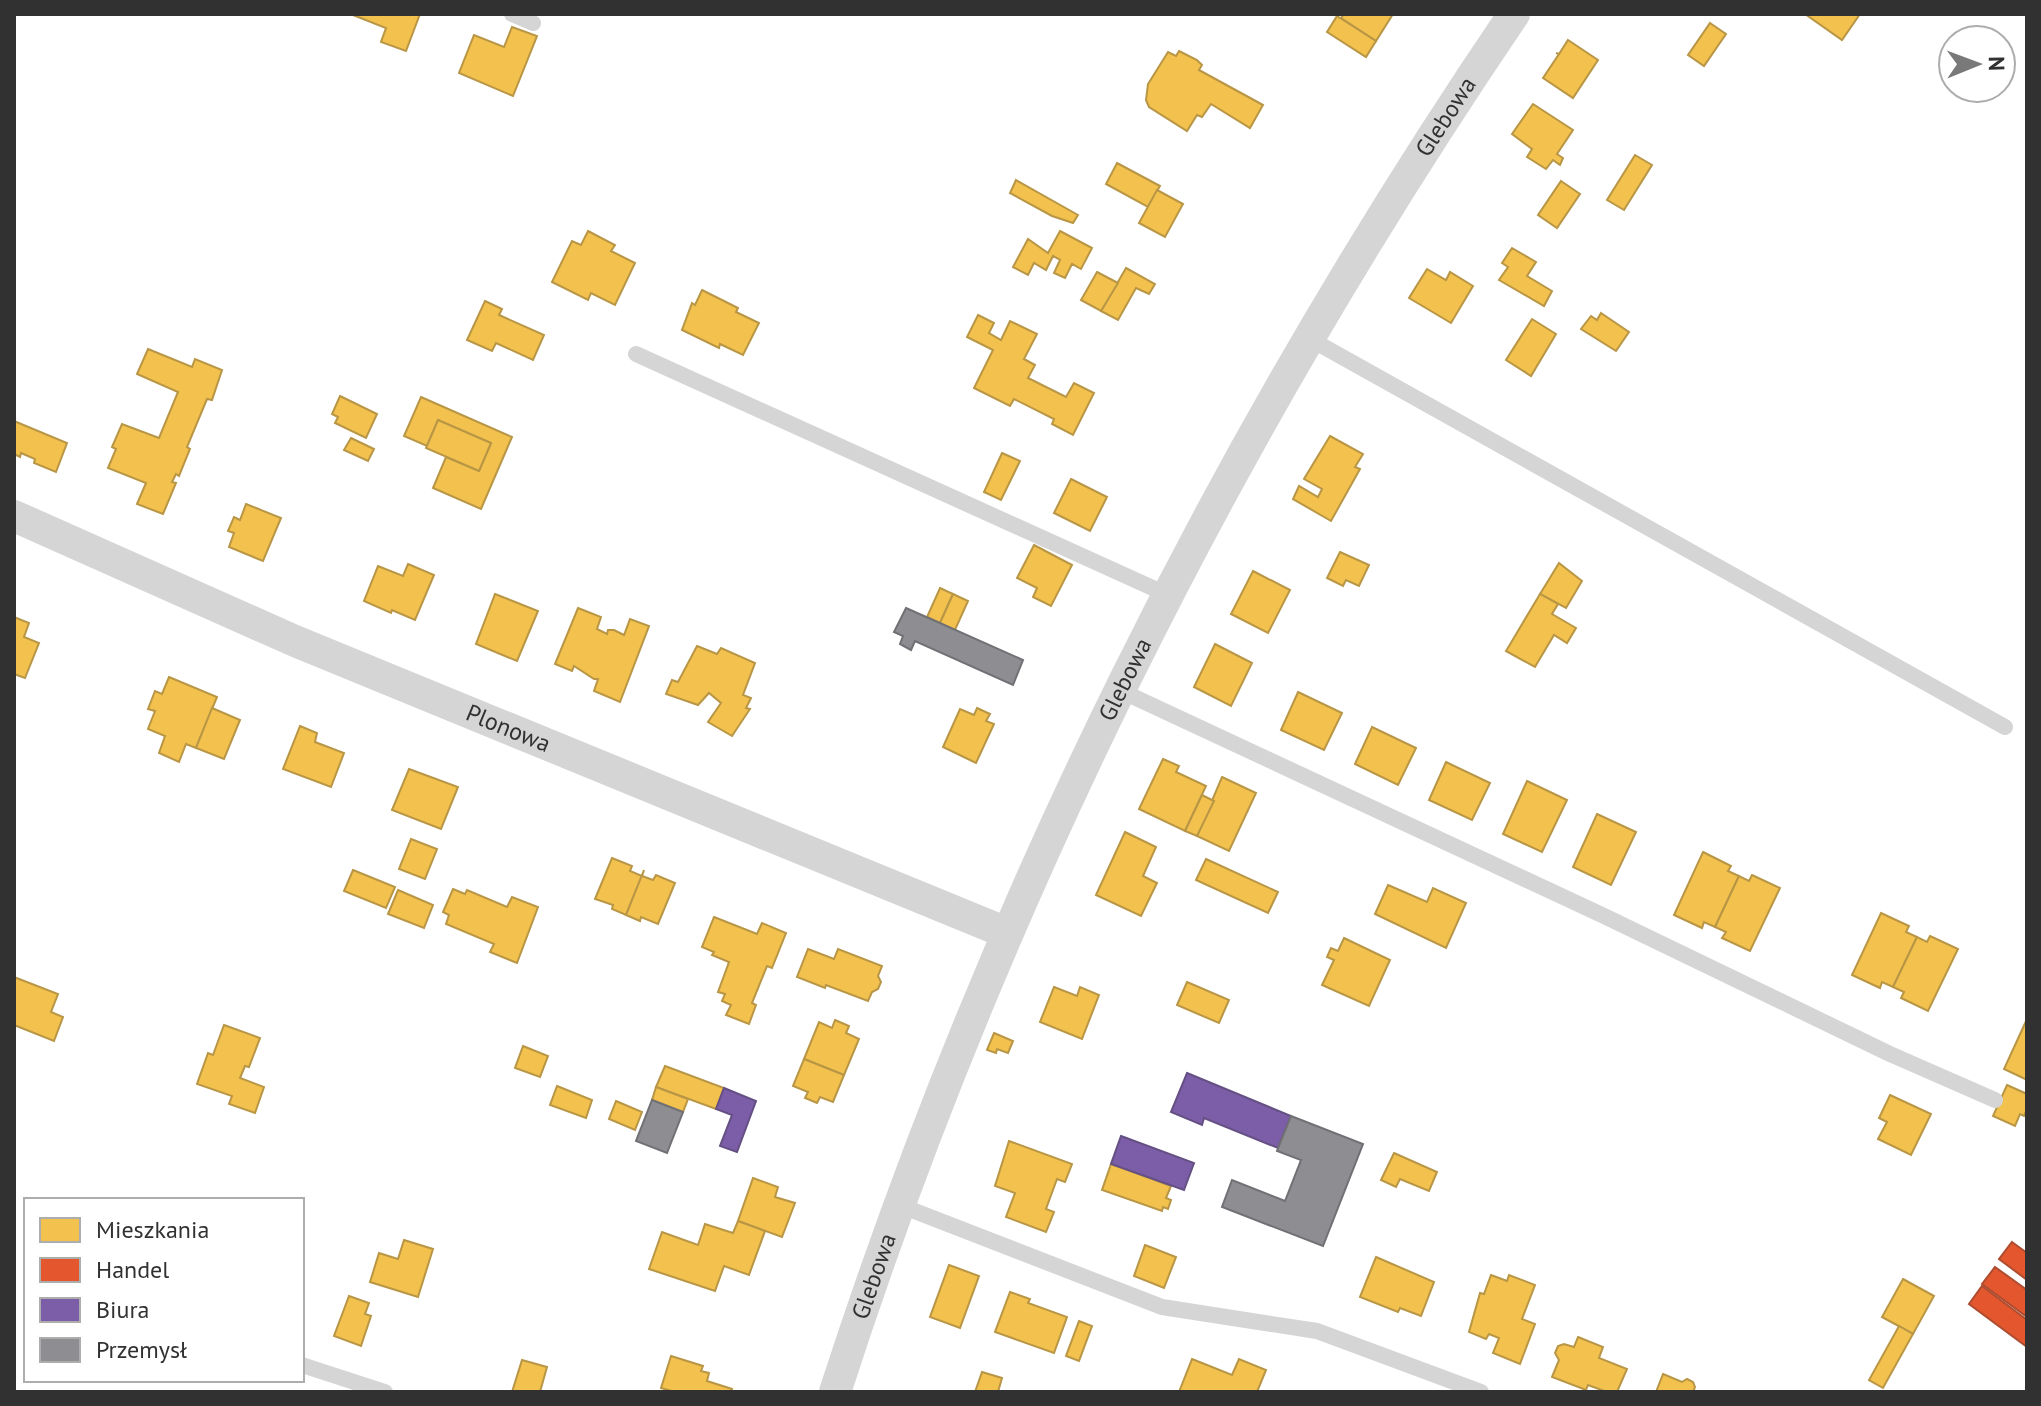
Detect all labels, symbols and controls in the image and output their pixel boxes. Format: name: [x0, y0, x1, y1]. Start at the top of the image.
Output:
north arrow: [1937, 24, 2017, 104]
text: N: [1983, 56, 2011, 71]
street label: Glebowa: [1408, 71, 1483, 162]
street label: Glebowa: [1091, 632, 1158, 726]
street label: Plonowa: [462, 697, 555, 759]
legend: [24, 1198, 304, 1382]
text: Mieszkania: [96, 1214, 209, 1245]
street label: Glebowa: [844, 1229, 903, 1323]
text: Handel: [96, 1254, 169, 1285]
text: Biura: [96, 1294, 149, 1325]
text: Przemysł: [96, 1334, 187, 1365]

